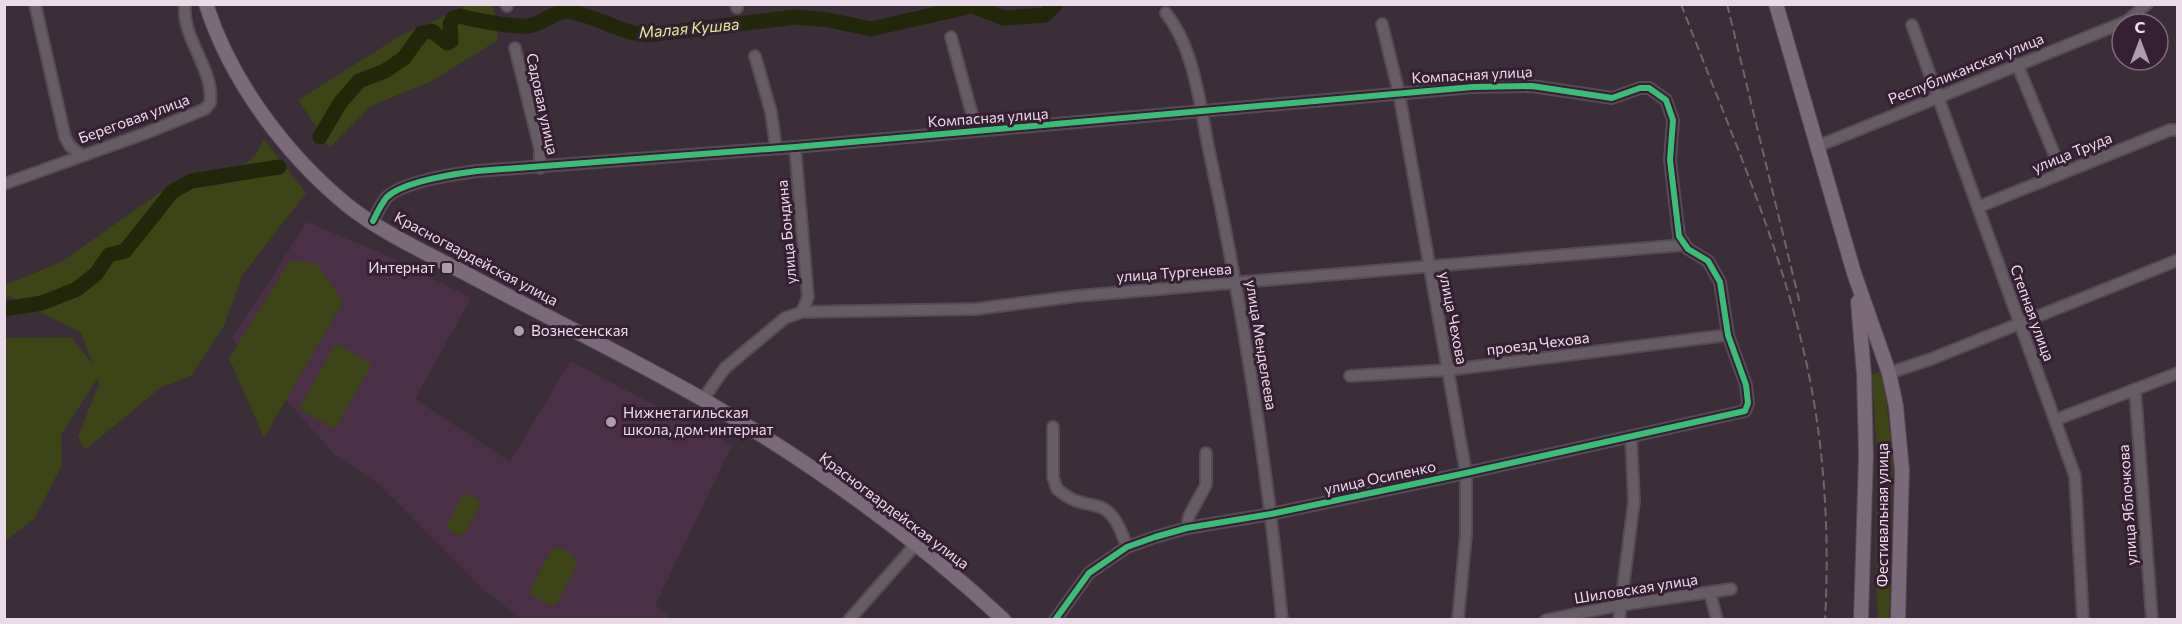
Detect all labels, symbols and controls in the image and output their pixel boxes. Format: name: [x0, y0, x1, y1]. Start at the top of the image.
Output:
north arrow: [2110, 12, 2170, 72]
water label: Малая Кушва: [638, 14, 740, 41]
text: С: [2135, 17, 2146, 36]
street label: Республиканская улица: [1885, 29, 2046, 108]
street label: Садовая улица: [523, 51, 563, 156]
street label: Компасная улица: [1411, 62, 1533, 86]
street label: Береговая улица: [76, 90, 192, 147]
street label: Компасная улица: [927, 104, 1049, 130]
street label: улица Труда: [2029, 128, 2114, 176]
street label: улица Бондина: [772, 179, 800, 285]
street label: Красногвардейская улица: [391, 207, 561, 309]
place label: Интернат: [368, 258, 435, 276]
street label: улица Тургенева: [1116, 259, 1232, 285]
marker: Интернат: [440, 261, 454, 275]
street label: Степная улица: [2007, 262, 2059, 363]
street label: улица Чехова: [1436, 270, 1472, 366]
street label: улица Менделеева: [1243, 278, 1281, 411]
place label: Вознесенская: [531, 321, 628, 339]
marker: Вознесенская: [512, 324, 526, 338]
street label: проезд Чехова: [1485, 328, 1590, 358]
place label: Нижнетагильская школа, дом-интернат: [623, 403, 774, 438]
marker: Нижнетагильская школа, дом-интернат: [604, 415, 618, 429]
street label: Фестивальная улица: [1873, 443, 1891, 587]
street label: улица Яблочкова: [2114, 444, 2140, 566]
street label: Красногвардейская улица: [816, 448, 973, 572]
street label: улица Осипенко: [1322, 456, 1437, 498]
street label: Шиловская улица: [1573, 569, 1699, 607]

